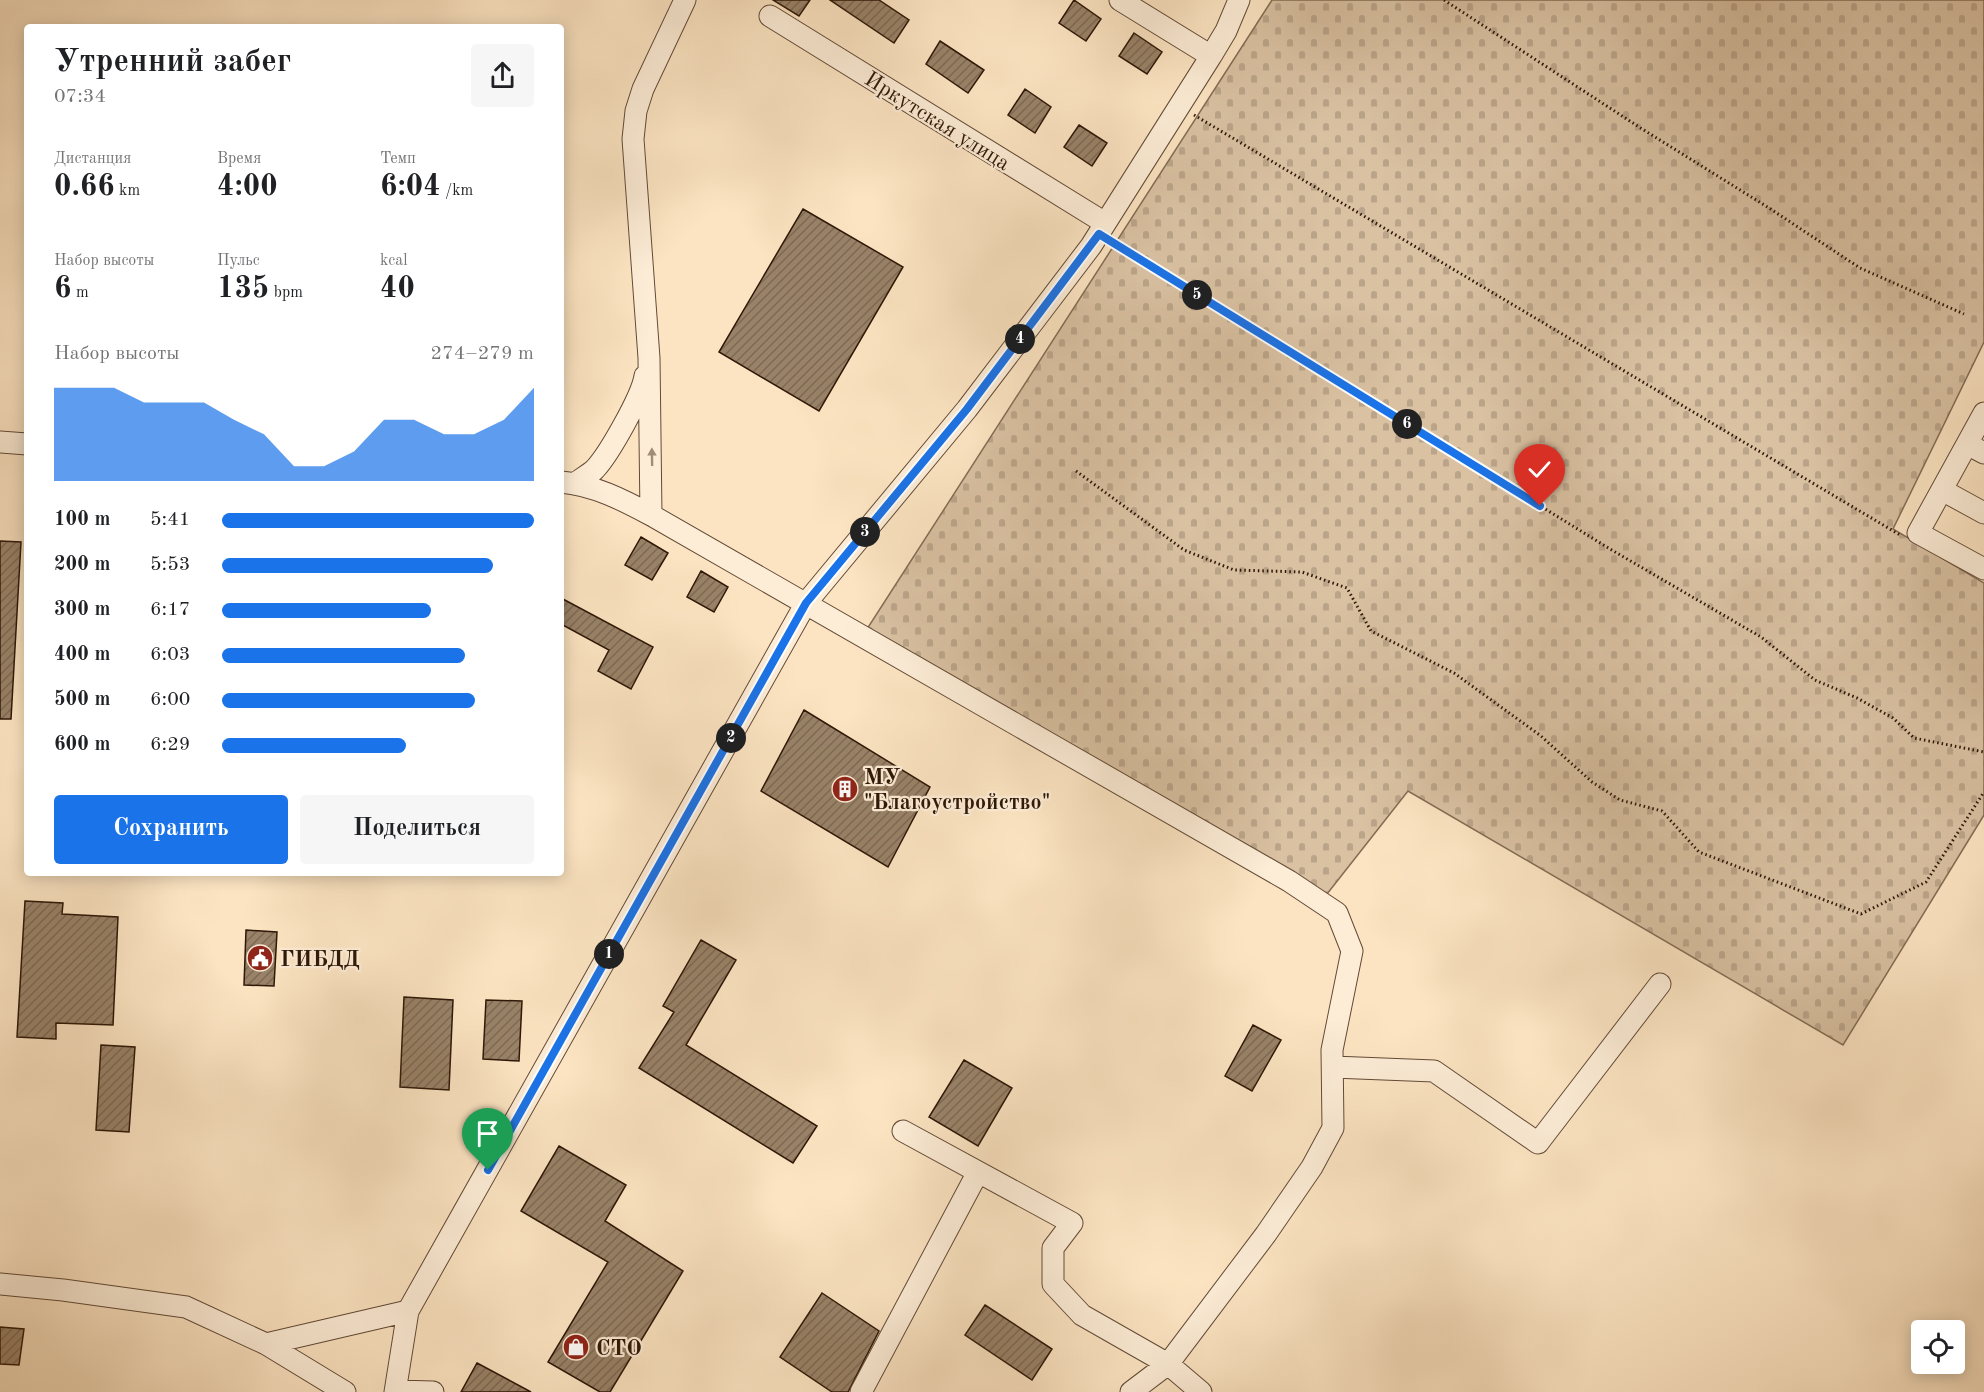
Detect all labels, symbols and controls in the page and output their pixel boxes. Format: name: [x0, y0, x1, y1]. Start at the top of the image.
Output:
button: share: [471, 44, 534, 107]
text: Утренний забег: [54, 46, 291, 79]
street label: Иркутская улица: [860, 68, 1014, 175]
text: 07:34: [54, 87, 106, 107]
text: Дистанция: [54, 151, 131, 167]
text: Время: [217, 151, 261, 167]
text: Темп: [380, 151, 416, 167]
text: 0.66: [54, 172, 115, 202]
text: 4:00: [217, 172, 278, 202]
text: 6:04: [380, 172, 441, 202]
text: km: [115, 183, 140, 199]
text: /km: [441, 183, 473, 199]
text: Набор высоты: [54, 253, 154, 269]
text: Пульс: [217, 253, 260, 269]
text: kcal: [380, 253, 408, 269]
text: 6: [54, 274, 71, 304]
text: 135: [217, 274, 269, 304]
text: 40: [380, 274, 415, 304]
pin: 5: [1182, 280, 1212, 310]
text: m: [71, 285, 89, 301]
text: bpm: [269, 285, 303, 301]
text: 5: [1192, 287, 1202, 303]
pin: 4: [1005, 324, 1035, 354]
text: 4: [1015, 331, 1025, 347]
text: Набор высоты: [54, 344, 180, 364]
text: 274–279 m: [431, 344, 534, 364]
pin: 6: [1392, 409, 1422, 439]
text: 6: [1402, 416, 1412, 432]
pin: [1514, 444, 1565, 506]
one-way arrow: [647, 447, 656, 466]
icon: check: [1523, 453, 1556, 486]
text: 100 m: [54, 510, 110, 530]
text: 5:41: [150, 510, 190, 530]
pin: 3: [850, 517, 880, 547]
text: 3: [860, 524, 870, 540]
text: 200 m: [54, 555, 110, 575]
text: 5:53: [150, 555, 190, 575]
text: 300 m: [54, 600, 110, 620]
text: 6:17: [150, 600, 190, 620]
text: 400 m: [54, 645, 110, 665]
text: 6:03: [150, 645, 190, 665]
text: 500 m: [54, 690, 110, 710]
text: 6:00: [150, 690, 190, 710]
pin: 2: [716, 723, 746, 753]
text: 2: [726, 730, 736, 746]
text: 600 m: [54, 735, 110, 755]
text: 6:29: [150, 735, 190, 755]
place label: МУ "Благоустройство": [864, 767, 1050, 814]
building icon: МУ "Благоустройство": [830, 774, 860, 804]
button: Сохранить: [54, 795, 288, 864]
button: Поделиться: [300, 795, 534, 864]
pin: 1: [594, 939, 624, 969]
public building icon: ГИБДД: [245, 943, 275, 973]
text: 1: [604, 946, 614, 962]
place label: ГИБДД: [280, 949, 360, 971]
pin: [462, 1108, 513, 1170]
icon: arrive: [471, 1117, 504, 1150]
map controls: [1911, 1320, 1965, 1374]
button: locate: [1911, 1320, 1965, 1374]
shop icon: СТО: [561, 1332, 591, 1362]
place label: СТО: [596, 1338, 642, 1360]

